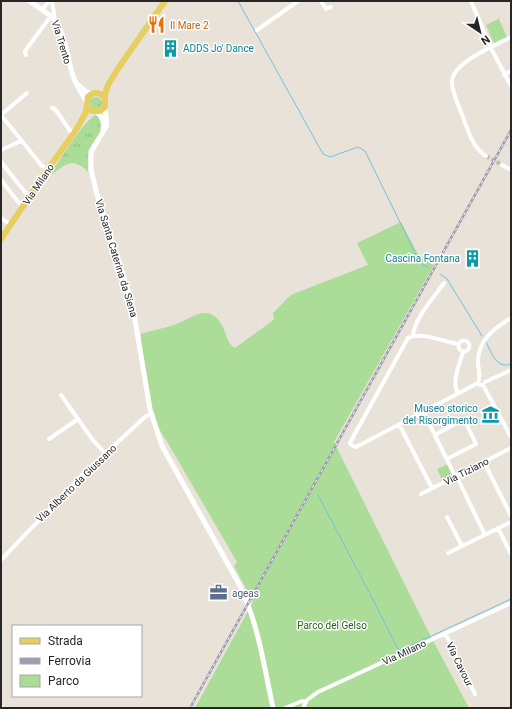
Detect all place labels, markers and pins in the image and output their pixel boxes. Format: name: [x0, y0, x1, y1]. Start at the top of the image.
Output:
restaurant icon: Il Mare 2: [147, 15, 167, 35]
place label: Il Mare 2: [170, 20, 209, 31]
building icon: ADDS Jo' Dance: [160, 38, 180, 58]
place label: ADDS Jo' Dance: [183, 43, 254, 54]
building icon: Cascina Fontana: [463, 248, 483, 268]
place label: Cascina Fontana: [385, 253, 460, 264]
place label: Museo storico del Risorgimento: [403, 403, 478, 426]
museum icon: Museo storico del Risorgimento: [481, 404, 501, 424]
office icon: ageas: [209, 583, 229, 603]
place label: ageas: [232, 588, 259, 599]

